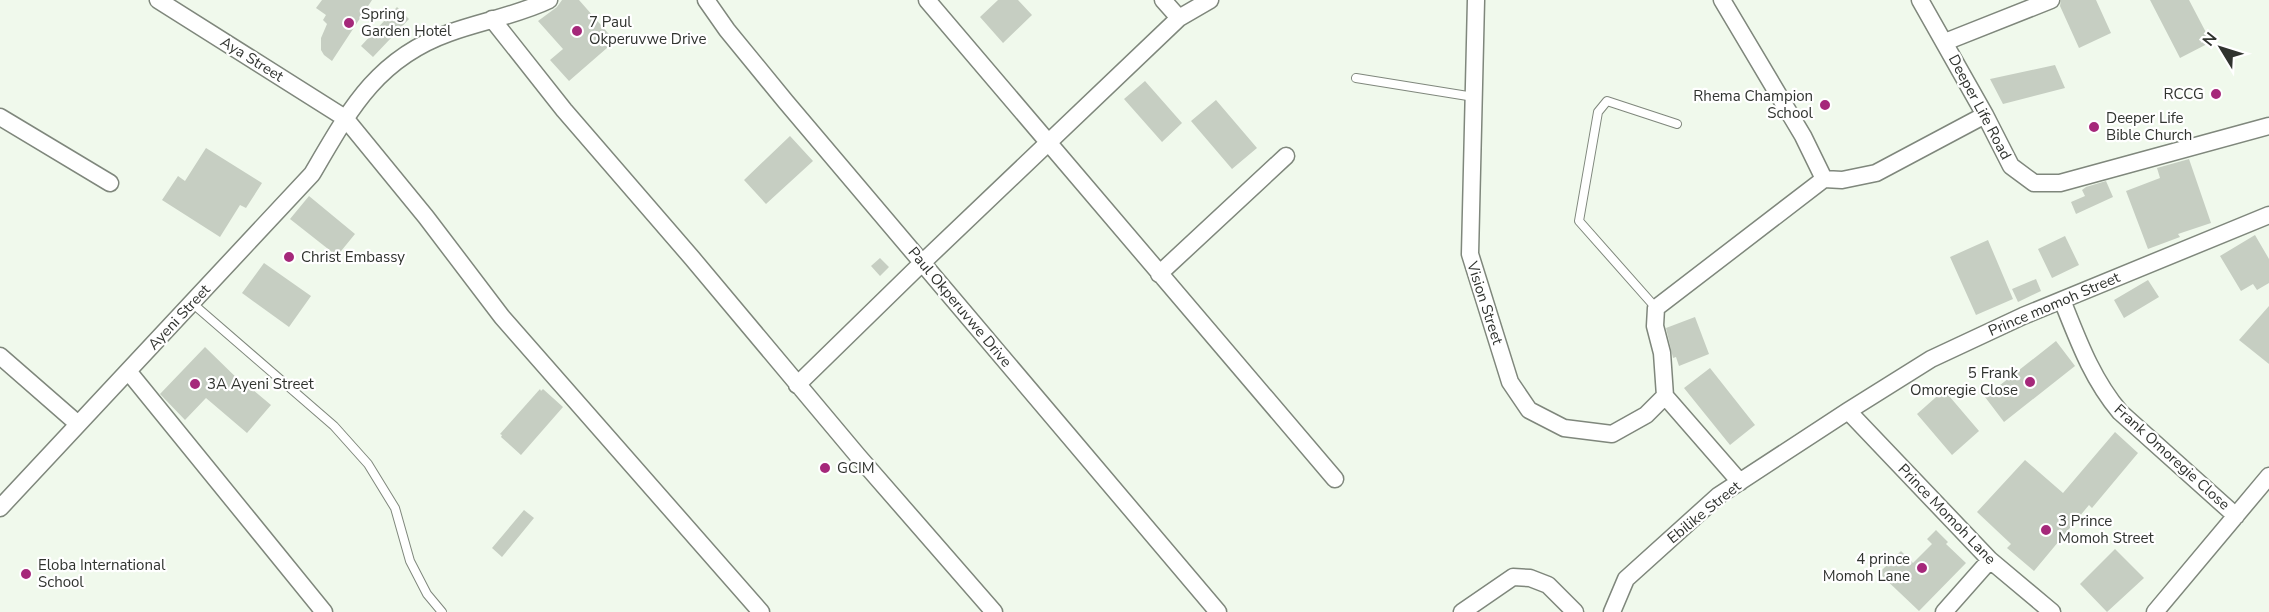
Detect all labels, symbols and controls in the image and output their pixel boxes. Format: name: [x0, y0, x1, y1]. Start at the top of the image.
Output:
place label: Spring Garden Hotel: [361, 4, 452, 41]
place label: 7 Paul Okperuvwe Drive: [589, 12, 706, 49]
marker: Spring Garden Hotel: [342, 16, 356, 30]
north arrow: [2191, 18, 2251, 78]
marker: 7 Paul Okperuvwe Drive: [570, 24, 584, 38]
text: N: [2198, 28, 2222, 51]
street label: Aya Street: [217, 32, 288, 87]
street label: Deeper Life Road: [1944, 51, 2016, 163]
place label: RCCG: [2164, 84, 2204, 104]
place label: Rhema Champion School: [1693, 86, 1814, 123]
marker: RCCG: [2209, 87, 2223, 101]
marker: Rhema Champion School: [1818, 98, 1832, 112]
place label: Deeper Life Bible Church: [2106, 108, 2192, 145]
marker: Deeper Life Bible Church: [2087, 120, 2101, 134]
street label: Paul Okperuvwe Drive: [904, 243, 1016, 371]
place label: Christ Embassy: [301, 247, 405, 267]
marker: Christ Embassy: [282, 250, 296, 264]
street label: Vision Street: [1462, 258, 1508, 348]
street label: Prince momoh Street: [1985, 267, 2123, 341]
street label: Ayeni Street: [143, 279, 215, 354]
place label: 5 Frank Omoregie Close: [1910, 363, 2018, 400]
place label: 3A Ayeni Street: [207, 374, 314, 394]
marker: 5 Frank Omoregie Close: [2023, 375, 2037, 389]
marker: 3A Ayeni Street: [188, 377, 202, 391]
street label: Frank Omoregie Close: [2110, 400, 2234, 514]
place label: GCIM: [837, 458, 875, 478]
street label: Prince Momoh Lane: [1894, 459, 2000, 569]
marker: GCIM: [818, 461, 832, 475]
street label: Ebilike Street: [1663, 476, 1745, 548]
place label: 3 Prince Momoh Street: [2058, 511, 2154, 548]
marker: 3 Prince Momoh Street: [2039, 523, 2053, 537]
place label: 4 prince Momoh Lane: [1823, 549, 1910, 586]
place label: Eloba International School: [38, 555, 166, 592]
marker: 4 prince Momoh Lane: [1915, 561, 1929, 575]
marker: Eloba International School: [19, 567, 33, 581]

